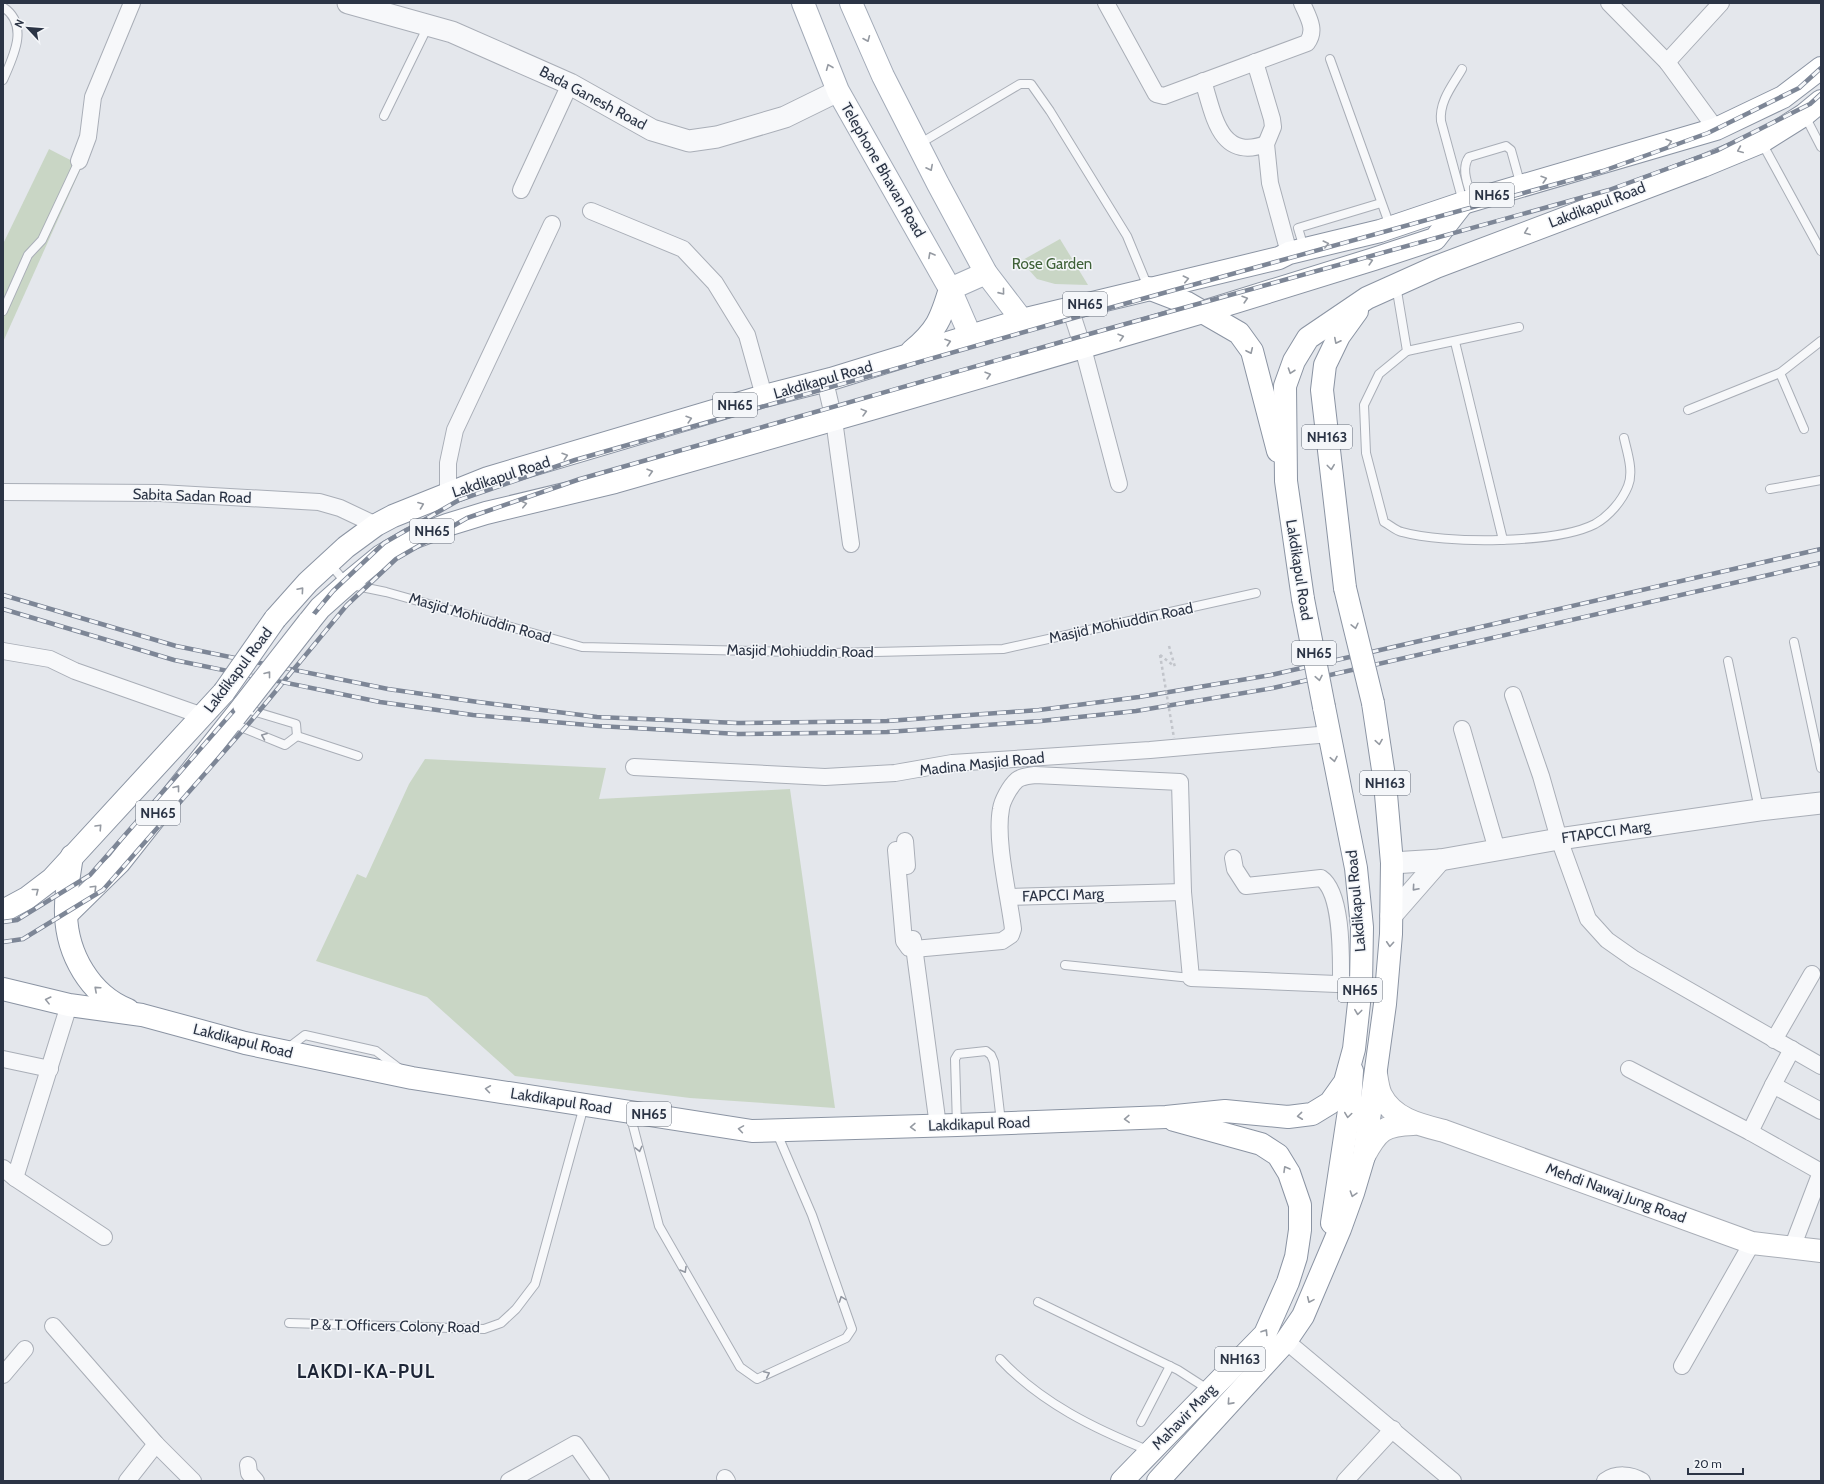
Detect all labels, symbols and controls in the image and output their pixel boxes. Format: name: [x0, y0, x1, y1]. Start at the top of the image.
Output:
north arrow: [8, 8, 48, 48]
text: N: [11, 17, 27, 30]
one-way arrow: [862, 34, 870, 42]
street label: Bada Ganesh Road: [536, 62, 650, 134]
one-way arrow: [825, 63, 833, 70]
street label: Telephone Bhavan Road: [837, 99, 929, 241]
one-way arrow: [1665, 138, 1672, 147]
one-way arrow: [1737, 146, 1744, 154]
one-way arrow: [925, 164, 932, 172]
one-way arrow: [1540, 175, 1547, 184]
street label: Lakdikapul Road: [1546, 178, 1648, 232]
road number: NH65: [1470, 183, 1514, 207]
one-way arrow: [1524, 227, 1531, 235]
one-way arrow: [1323, 241, 1329, 249]
one-way arrow: [928, 251, 935, 259]
park label: Rose Garden: [1012, 255, 1092, 273]
one-way arrow: [1366, 257, 1373, 266]
one-way arrow: [1183, 276, 1190, 284]
one-way arrow: [997, 288, 1004, 295]
road number: NH65: [1063, 292, 1107, 316]
one-way arrow: [1242, 295, 1249, 304]
one-way arrow: [1117, 333, 1124, 342]
one-way arrow: [1334, 337, 1342, 344]
one-way arrow: [944, 338, 951, 347]
one-way arrow: [1245, 347, 1253, 355]
street label: Lakdikapul Road: [771, 357, 875, 403]
one-way arrow: [1287, 367, 1295, 374]
one-way arrow: [985, 371, 992, 380]
road number: NH65: [713, 393, 757, 417]
one-way arrow: [860, 408, 867, 416]
one-way arrow: [686, 415, 693, 424]
road number: NH163: [1302, 425, 1352, 449]
one-way arrow: [561, 452, 568, 461]
street label: Lakdikapul Road: [450, 453, 552, 501]
one-way arrow: [1326, 464, 1335, 470]
one-way arrow: [646, 468, 653, 477]
street label: Sabita Sadan Road: [132, 485, 252, 507]
one-way arrow: [521, 500, 527, 508]
one-way arrow: [416, 502, 424, 510]
street label: Lakdikapul Road: [1282, 518, 1316, 622]
road number: NH65: [410, 519, 454, 543]
one-way arrow: [296, 587, 303, 595]
street label: Masjid Mohiuddin Road: [407, 589, 553, 647]
street label: Masjid Mohiuddin Road: [1047, 599, 1195, 647]
one-way arrow: [1350, 623, 1358, 629]
street label: Lakdikapul Road: [200, 624, 276, 716]
street label: Masjid Mohiuddin Road: [726, 641, 874, 661]
road number: NH65: [1292, 641, 1336, 665]
one-way arrow: [264, 671, 271, 678]
one-way arrow: [1314, 675, 1322, 681]
one-way arrow: [261, 733, 268, 741]
one-way arrow: [1374, 738, 1383, 745]
street label: Madina Masjid Road: [918, 748, 1046, 780]
one-way arrow: [1330, 756, 1338, 762]
road number: NH163: [1360, 771, 1410, 795]
one-way arrow: [172, 786, 179, 793]
road number: NH65: [136, 801, 180, 825]
street label: FTAPCCI Marg: [1560, 817, 1652, 847]
one-way arrow: [94, 824, 101, 832]
street label: Lakdikapul Road: [1343, 849, 1369, 953]
one-way arrow: [1413, 883, 1420, 890]
one-way arrow: [89, 885, 97, 893]
street label: FAPCCI Marg: [1022, 885, 1105, 905]
one-way arrow: [32, 889, 39, 896]
one-way arrow: [1385, 941, 1394, 947]
road number: NH65: [1338, 978, 1382, 1002]
one-way arrow: [94, 986, 102, 994]
one-way arrow: [45, 996, 52, 1005]
one-way arrow: [1354, 1009, 1363, 1015]
street label: Lakdikapul Road: [191, 1020, 295, 1062]
street label: Lakdikapul Road: [509, 1084, 613, 1118]
one-way arrow: [485, 1085, 491, 1094]
road number: NH65: [627, 1102, 671, 1126]
one-way arrow: [1297, 1111, 1303, 1120]
one-way arrow: [1344, 1112, 1353, 1118]
street label: Lakdikapul Road: [928, 1113, 1030, 1135]
one-way arrow: [1124, 1114, 1130, 1123]
one-way arrow: [910, 1122, 916, 1131]
one-way arrow: [738, 1125, 744, 1134]
one-way arrow: [634, 1145, 643, 1152]
street label: Mehdi Nawaj Jung Road: [1543, 1159, 1689, 1227]
one-way arrow: [1284, 1166, 1291, 1173]
one-way arrow: [1349, 1190, 1358, 1197]
one-way arrow: [679, 1266, 686, 1273]
one-way arrow: [838, 1296, 846, 1303]
one-way arrow: [1307, 1296, 1315, 1303]
street label: P & T Officers Colony Road: [310, 1316, 480, 1336]
one-way arrow: [1260, 1329, 1267, 1336]
road number: NH163: [1215, 1347, 1265, 1371]
district label: LAKDI-KA-PUL: [297, 1360, 435, 1383]
one-way arrow: [763, 1371, 770, 1379]
street label: Mahavir Marg: [1148, 1380, 1220, 1454]
one-way arrow: [1228, 1397, 1235, 1405]
scale bar: [1688, 1450, 1743, 1476]
text: 20 m: [1694, 1456, 1722, 1471]

